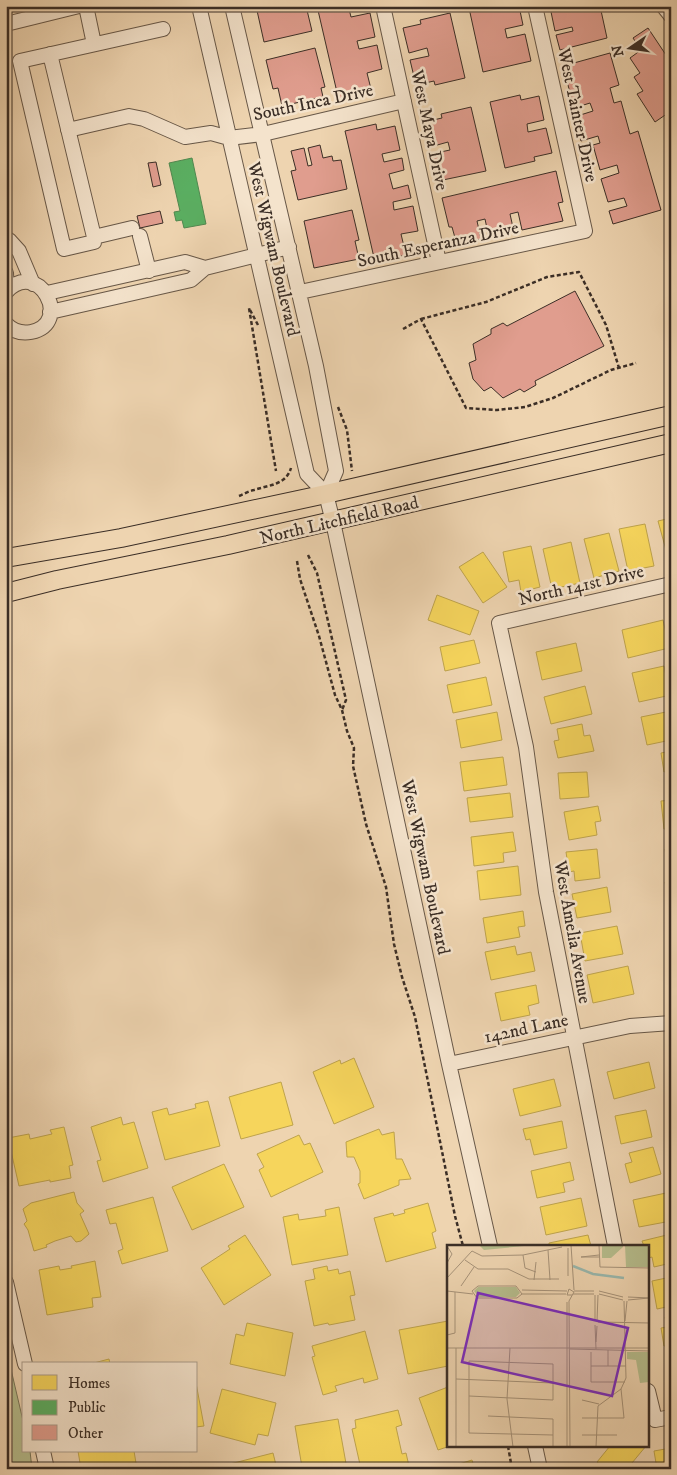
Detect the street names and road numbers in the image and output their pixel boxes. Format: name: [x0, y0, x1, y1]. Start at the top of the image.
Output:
street label: West Tainter Drive: [552, 45, 602, 184]
street label: West Maya Drive: [405, 67, 453, 193]
street label: South Inca Drive: [251, 80, 375, 126]
street label: West Wigwam Boulevard: [242, 159, 304, 339]
street label: South Esperanza Drive: [356, 217, 521, 273]
street label: North Litchfield Road: [258, 492, 421, 550]
street label: North 141st Drive: [516, 561, 646, 611]
street label: West Wigwam Boulevard: [396, 777, 454, 957]
street label: West Amelia Avenue: [548, 858, 595, 1005]
street label: 142nd Lane: [482, 1009, 570, 1049]

